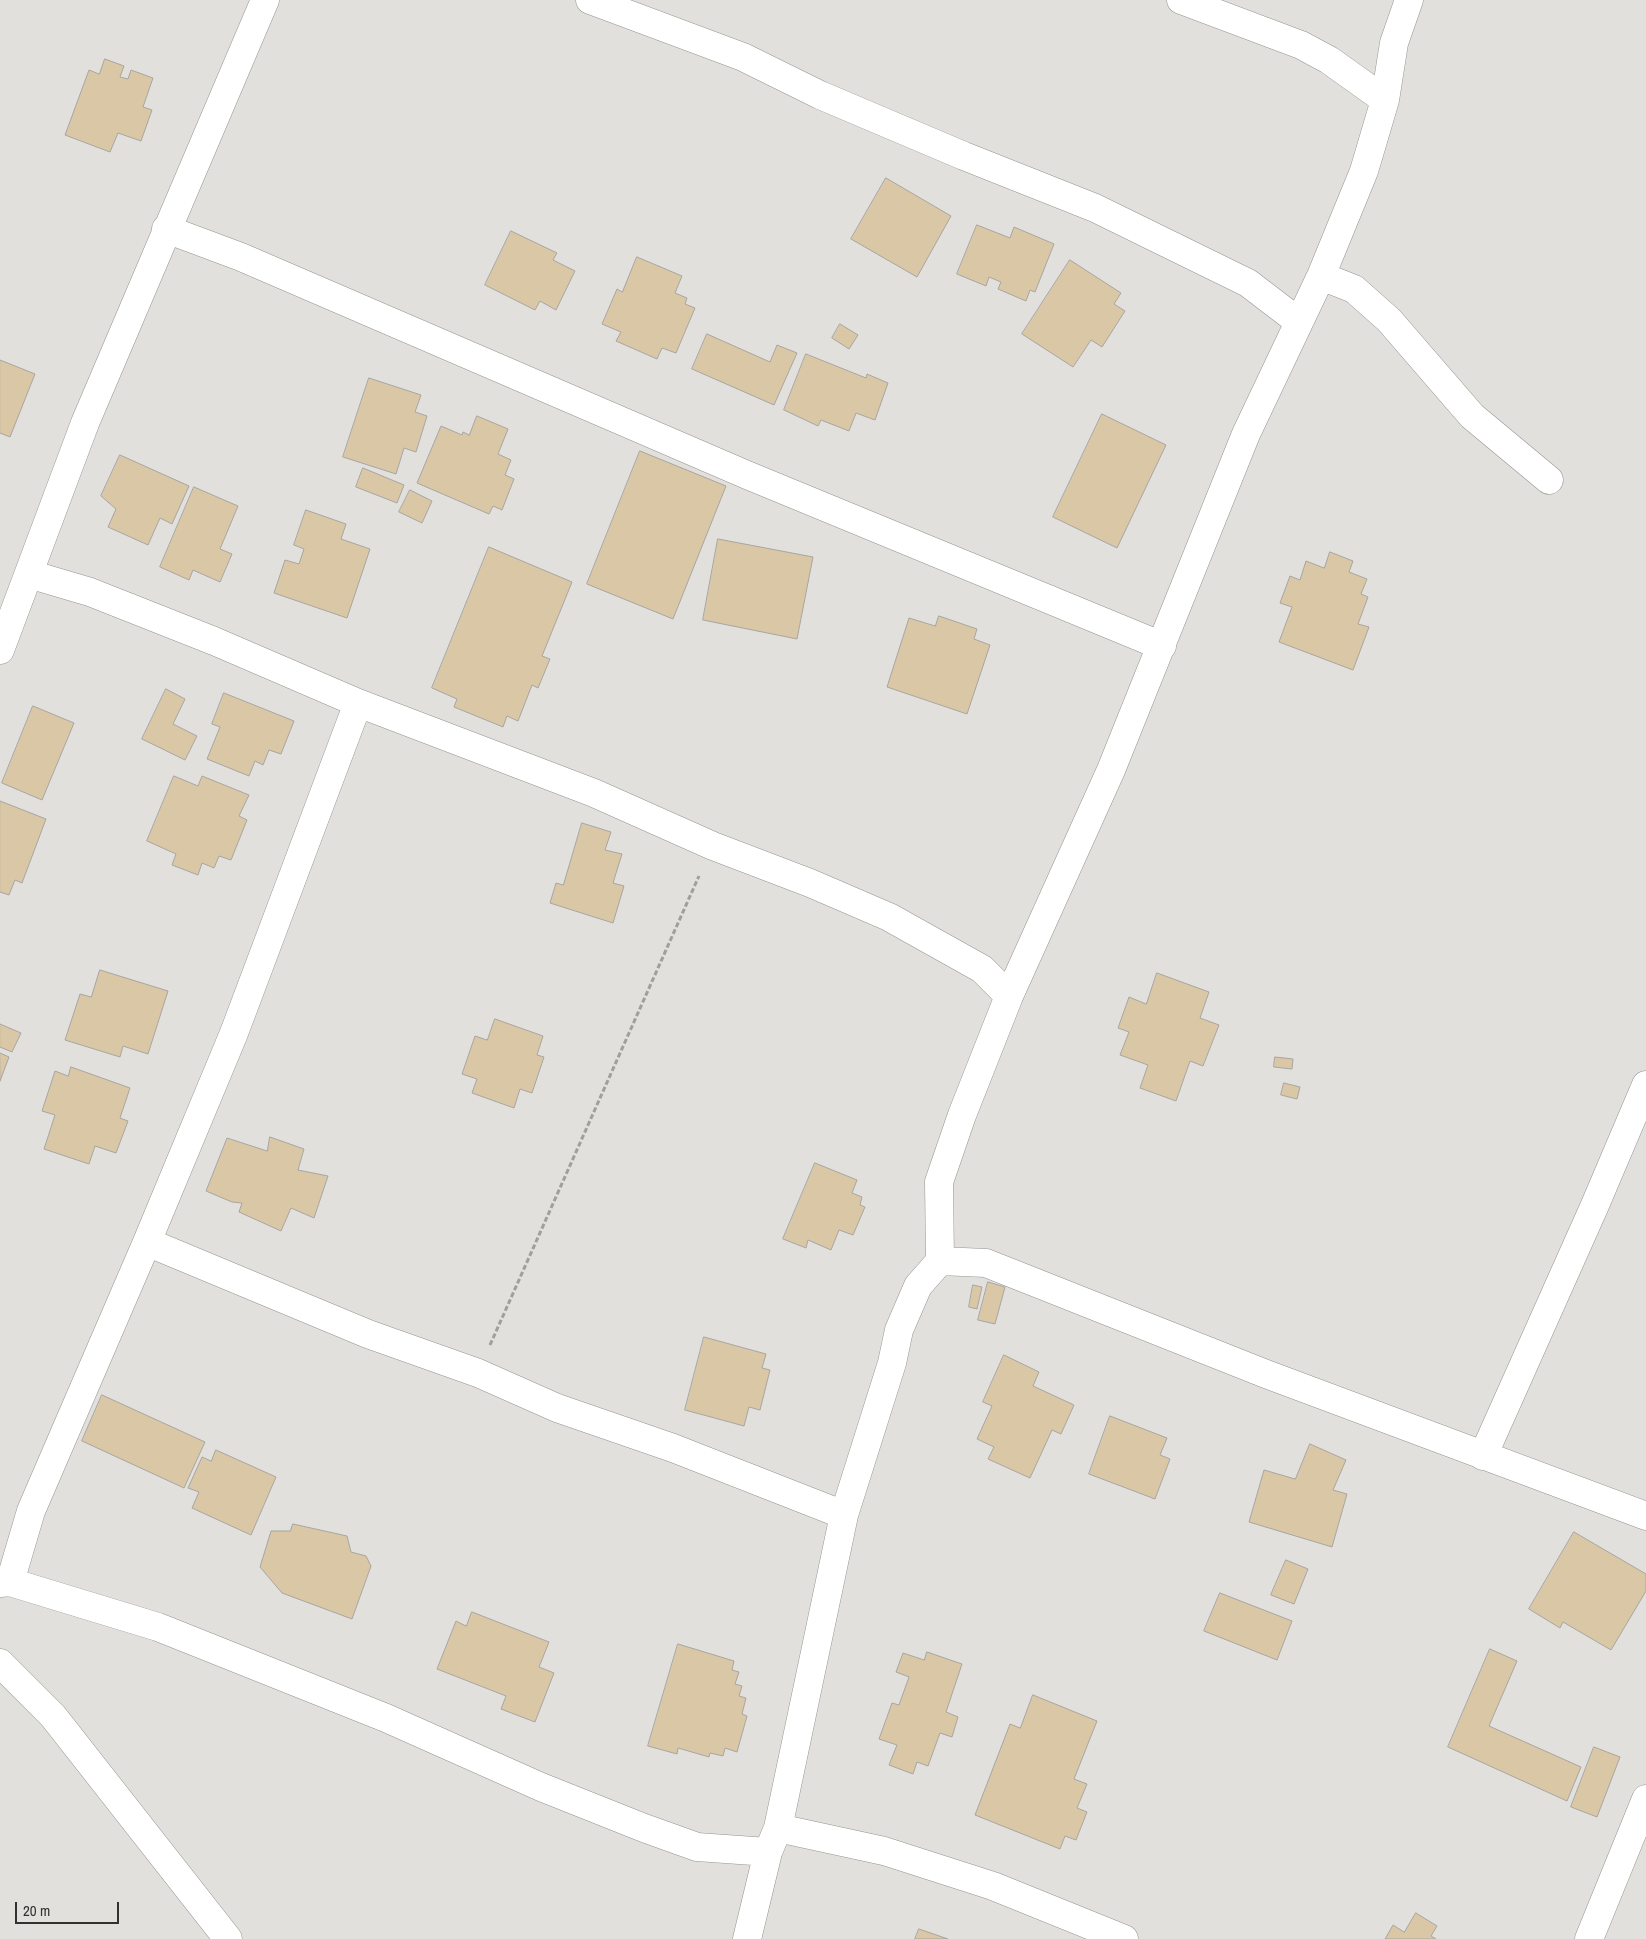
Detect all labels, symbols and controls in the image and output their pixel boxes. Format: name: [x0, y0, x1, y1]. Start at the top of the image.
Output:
scale bar: [18, 1892, 121, 1924]
text: 20 m: [23, 1900, 50, 1921]

